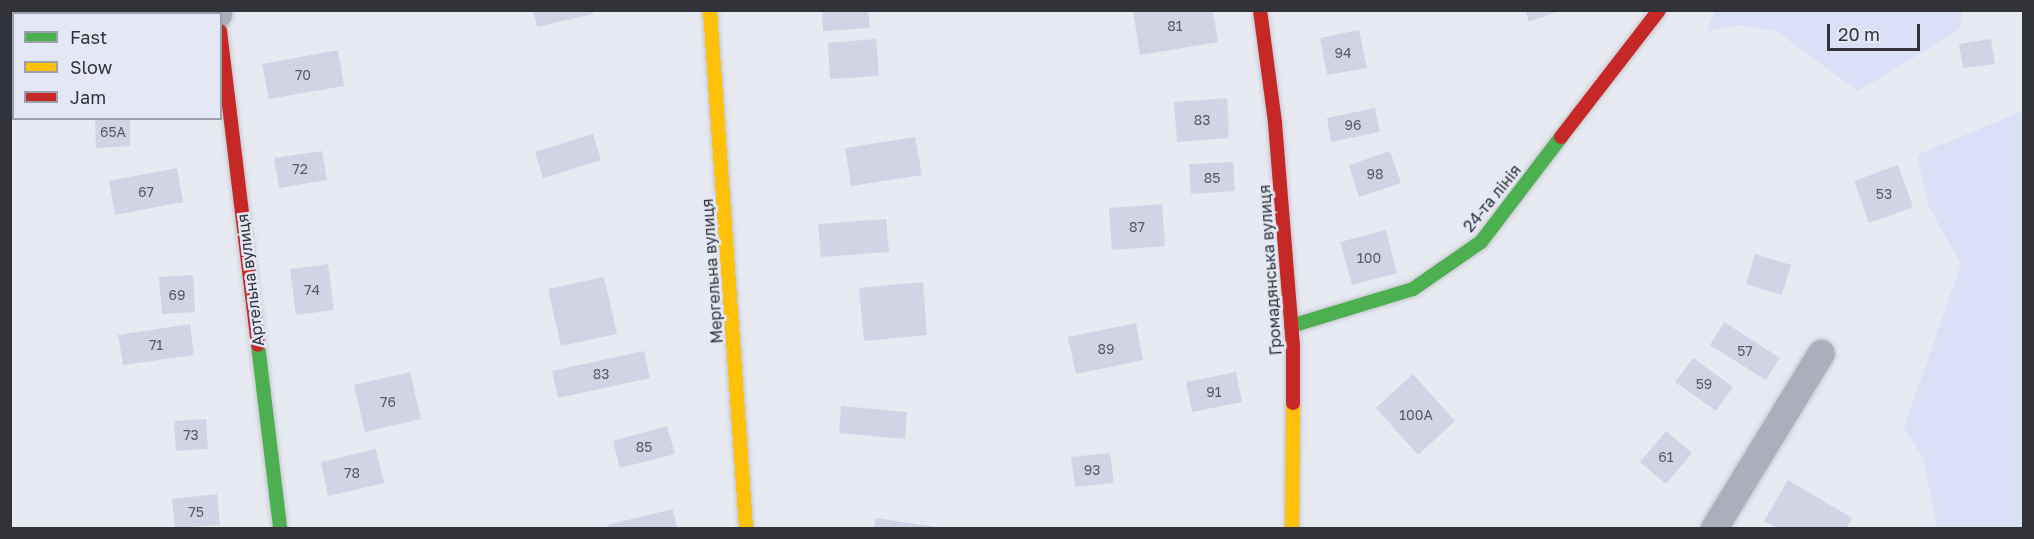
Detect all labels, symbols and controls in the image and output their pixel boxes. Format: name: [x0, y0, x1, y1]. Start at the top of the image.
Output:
legend: [12, 12, 222, 120]
scale bar: [1830, 12, 1923, 50]
house number: 81: [1167, 18, 1183, 34]
text: 20 m: [1838, 23, 1880, 45]
text: Fast: [70, 26, 107, 48]
house number: 94: [1334, 45, 1352, 61]
text: Slow: [70, 56, 112, 78]
house number: 70: [295, 67, 311, 83]
text: Jam: [70, 86, 106, 108]
house number: 83: [1194, 112, 1210, 128]
house number: 96: [1345, 117, 1361, 133]
house number: 65А: [100, 124, 126, 140]
street label: 24-та лінія: [1459, 160, 1525, 236]
house number: 72: [292, 161, 308, 177]
house number: 98: [1366, 166, 1384, 182]
house number: 85: [1204, 170, 1220, 186]
house number: 67: [138, 184, 154, 200]
street label: Громадянська вулиця: [1254, 184, 1286, 356]
house number: 53: [1876, 186, 1892, 202]
street label: Мергельна вулиця: [697, 198, 727, 344]
street label: Артельна вулиця: [232, 213, 268, 347]
house number: 87: [1129, 219, 1145, 235]
house number: 100: [1357, 250, 1381, 266]
house number: 74: [304, 282, 320, 298]
house number: 69: [169, 287, 185, 303]
house number: 71: [149, 337, 163, 353]
house number: 89: [1097, 341, 1115, 357]
house number: 57: [1737, 343, 1753, 359]
house number: 83: [593, 366, 609, 382]
house number: 59: [1696, 376, 1712, 392]
house number: 91: [1206, 384, 1222, 400]
house number: 76: [380, 394, 396, 410]
house number: 100А: [1399, 407, 1433, 423]
house number: 73: [183, 427, 199, 443]
house number: 85: [636, 439, 652, 455]
house number: 61: [1658, 449, 1674, 465]
house number: 93: [1084, 462, 1100, 478]
house number: 78: [344, 465, 360, 481]
house number: 75: [188, 504, 204, 520]

